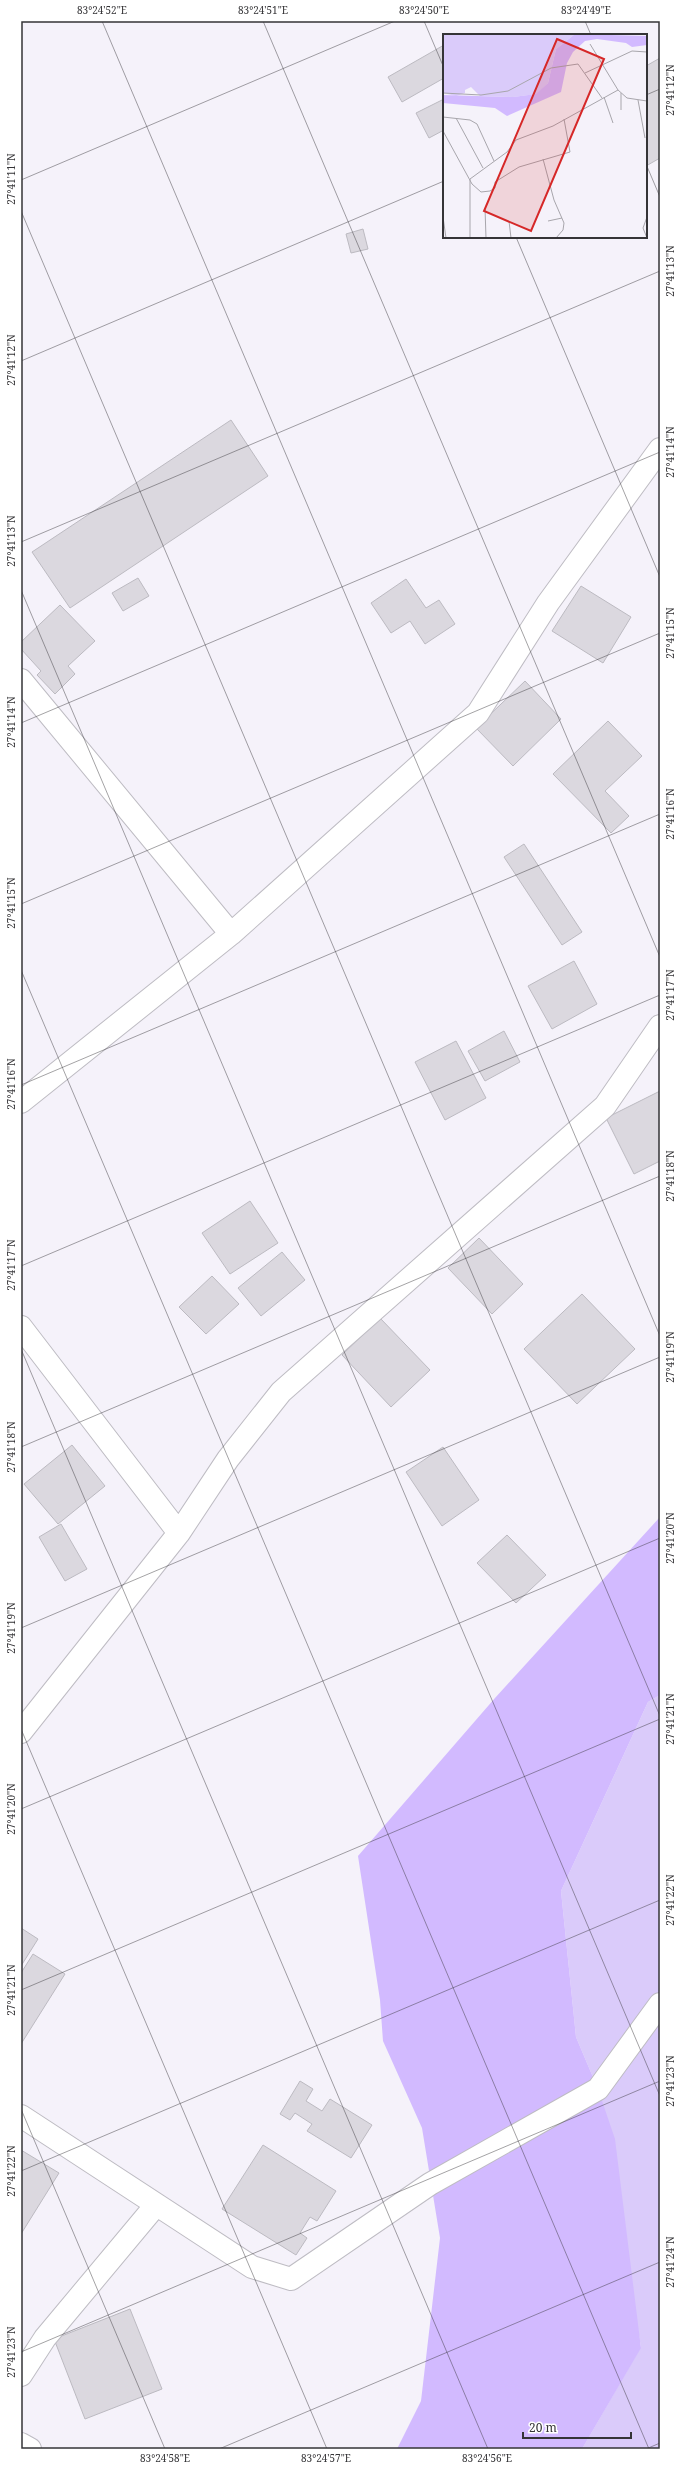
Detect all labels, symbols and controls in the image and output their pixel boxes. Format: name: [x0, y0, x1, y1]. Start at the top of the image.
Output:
text: 83°24'52"E: [77, 3, 127, 17]
text: 83°24'51"E: [238, 3, 288, 17]
text: 83°24'50"E: [399, 3, 449, 17]
text: 83°24'49"E: [561, 3, 611, 17]
inset map: [443, 34, 647, 238]
text: 27°41'12"N: [663, 64, 677, 116]
text: 27°41'11"N: [4, 153, 18, 205]
text: 27°41'13"N: [663, 245, 677, 297]
text: 27°41'12"N: [4, 334, 18, 386]
text: 27°41'14"N: [663, 426, 677, 478]
text: 27°41'13"N: [4, 515, 18, 567]
text: 27°41'15"N: [663, 607, 677, 659]
text: 27°41'14"N: [4, 696, 18, 748]
text: 27°41'16"N: [663, 788, 677, 840]
text: 27°41'15"N: [4, 877, 18, 929]
text: 27°41'17"N: [663, 969, 677, 1021]
text: 27°41'16"N: [4, 1058, 18, 1110]
text: 27°41'18"N: [663, 1150, 677, 1202]
text: 27°41'17"N: [4, 1239, 18, 1291]
text: 27°41'19"N: [663, 1331, 677, 1383]
text: 27°41'18"N: [4, 1421, 18, 1473]
text: 27°41'20"N: [663, 1512, 677, 1564]
text: 27°41'19"N: [4, 1602, 18, 1654]
text: 27°41'21"N: [663, 1693, 677, 1745]
text: 27°41'20"N: [4, 1783, 18, 1835]
text: 27°41'22"N: [663, 1874, 677, 1926]
text: 27°41'21"N: [4, 1964, 18, 2016]
text: 27°41'23"N: [663, 2055, 677, 2107]
text: 27°41'22"N: [4, 2145, 18, 2197]
text: 27°41'24"N: [663, 2236, 677, 2288]
text: 27°41'23"N: [4, 2326, 18, 2378]
scale bar: [523, 2414, 631, 2440]
text: 20 m: [529, 2419, 557, 2436]
text: 83°24'58"E: [140, 2451, 190, 2465]
text: 83°24'57"E: [301, 2451, 351, 2465]
text: 83°24'56"E: [462, 2451, 512, 2465]

